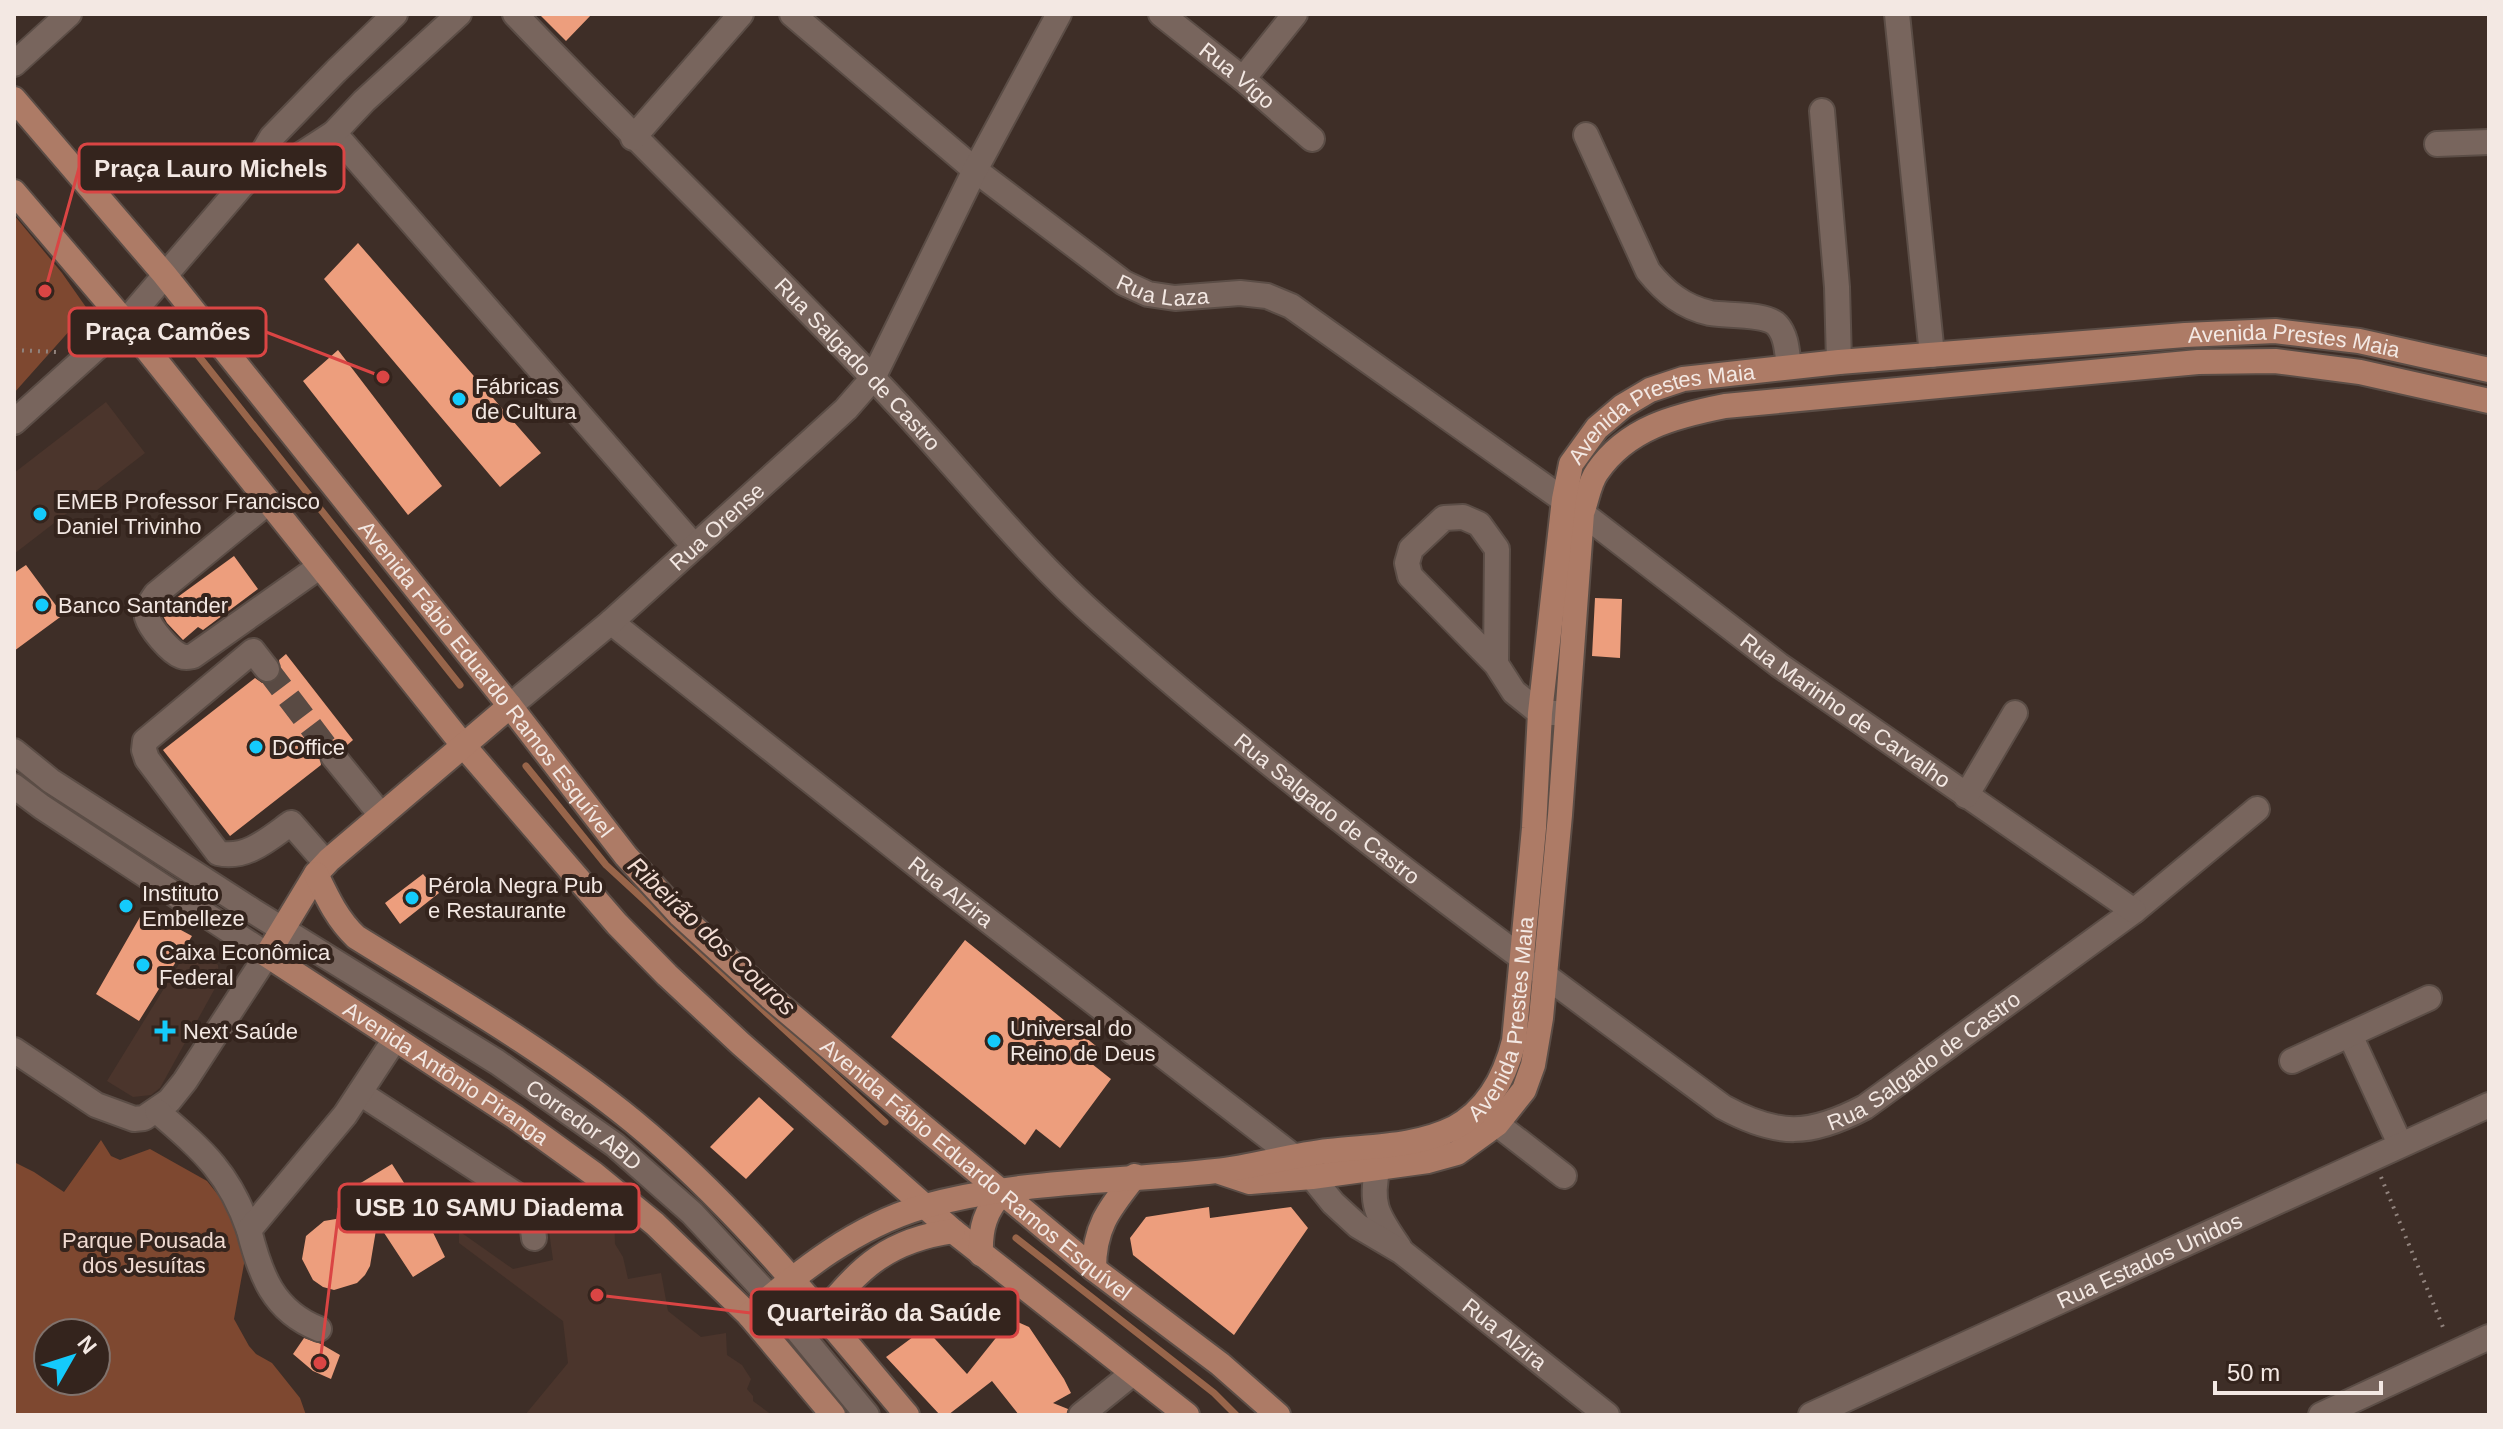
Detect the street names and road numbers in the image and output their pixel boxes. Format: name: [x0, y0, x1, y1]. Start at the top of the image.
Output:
street label: Rua Vigo: [1195, 37, 1280, 114]
street label: Rua Laza: [1113, 269, 1211, 311]
street label: Rua Salgado de Castro: [770, 272, 946, 455]
street label: Avenida Prestes Maia: [2187, 318, 2403, 362]
street label: Avenida Prestes Maia: [1563, 359, 1757, 469]
street label: Rua Orense: [664, 477, 769, 575]
street label: Avenida Fábio Eduardo Ramos Esquível: [354, 515, 619, 842]
street label: Rua Marinho de Carvalho: [1736, 628, 1955, 793]
street label: Rua Salgado de Castro: [1230, 728, 1425, 889]
street label: Rua Alzira: [904, 851, 999, 933]
street label: Avenida Prestes Maia: [1462, 915, 1538, 1126]
street label: Rua Salgado de Castro: [1824, 986, 2025, 1135]
street label: Avenida Antônio Piranga: [339, 996, 554, 1150]
street label: Avenida Fábio Eduardo Ramos Esquível: [816, 1033, 1136, 1305]
street label: Corredor ABD: [521, 1074, 647, 1175]
street label: Rua Estados Unidos: [2053, 1207, 2246, 1313]
street label: Rua Alzira: [1458, 1293, 1553, 1375]

